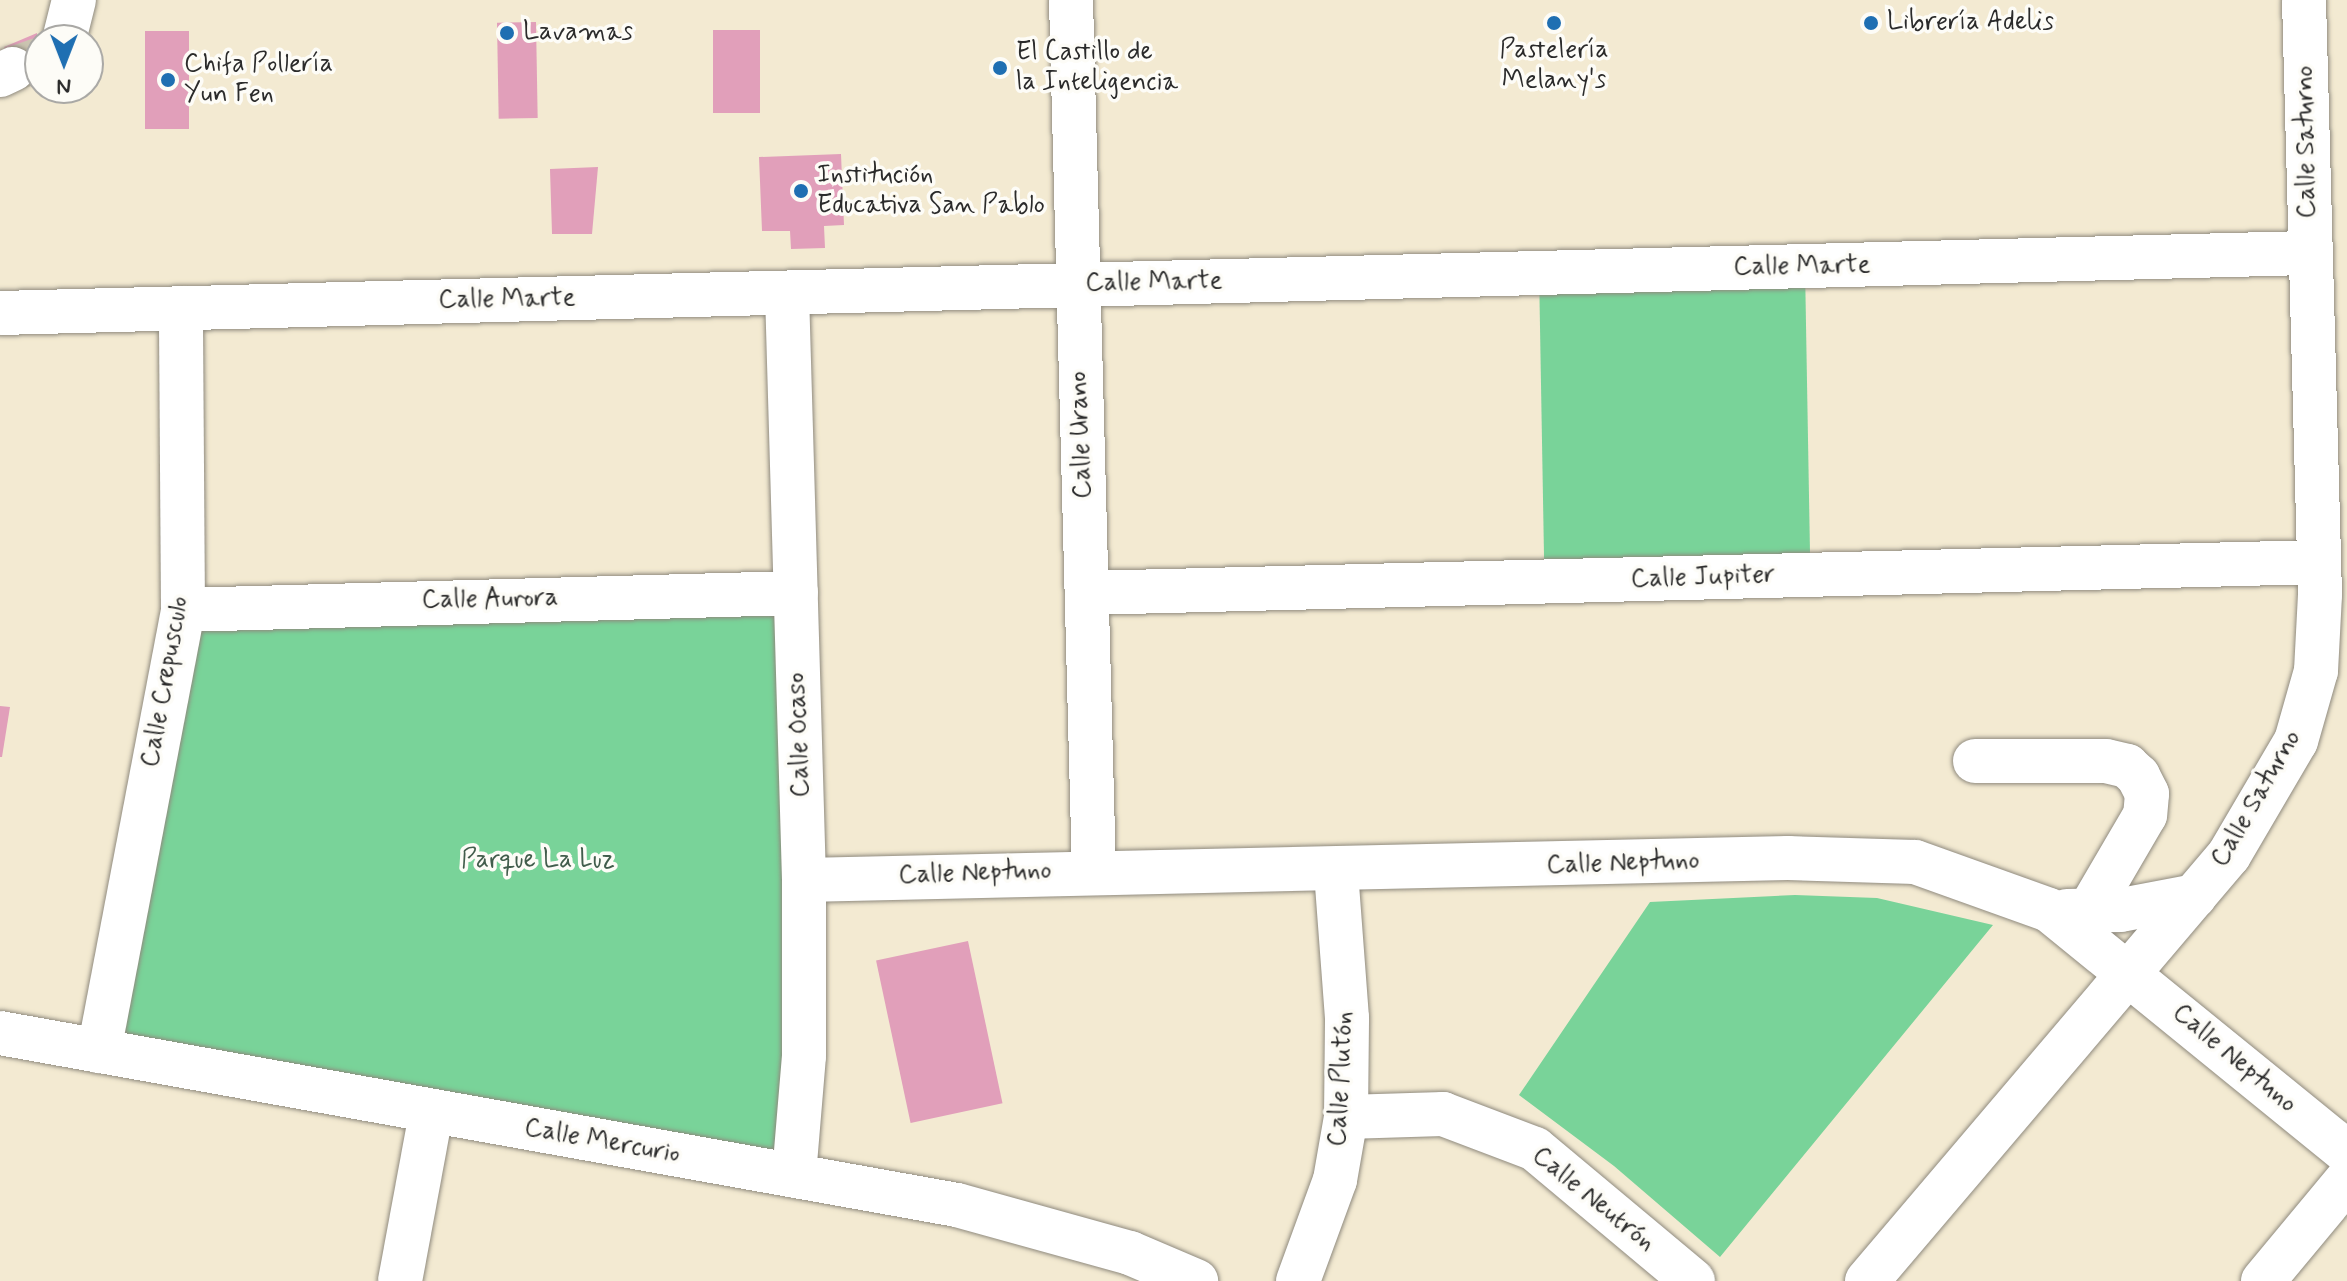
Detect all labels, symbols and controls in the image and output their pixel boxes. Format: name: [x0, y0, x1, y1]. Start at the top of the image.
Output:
place label: Librería Adelis: [1887, 7, 2054, 39]
marker: Pastelería Melany's: [1545, 14, 1563, 32]
marker: Librería Adelis: [1862, 14, 1880, 32]
place label: Lavamas: [523, 17, 633, 49]
north arrow: [24, 24, 104, 104]
marker: Lavamas: [498, 24, 516, 42]
place label: Pastelería Melany's: [1499, 35, 1609, 96]
place label: El Castillo de la Inteligencia: [1016, 37, 1177, 98]
place label: Chifa Pollería Yun Fen: [184, 49, 331, 110]
marker: El Castillo de la Inteligencia: [991, 59, 1009, 77]
street label: Calle Saturno: [2290, 66, 2324, 218]
marker: Chifa Pollería Yun Fen: [159, 71, 177, 89]
text: N: [57, 72, 71, 100]
place label: Institución Educativa San Pablo: [817, 160, 1037, 222]
marker: Institución Educativa San Pablo: [792, 182, 810, 200]
street label: Calle Marte: [1735, 250, 1869, 284]
street label: Calle Marte: [1087, 266, 1221, 300]
street label: Calle Marte: [440, 283, 574, 317]
street label: Calle Urano: [1064, 371, 1100, 499]
street label: Calle Jupiter: [1631, 560, 1775, 596]
street label: Calle Aurora: [423, 583, 557, 617]
street label: Calle Crepusculo: [135, 592, 197, 772]
street label: Calle Ocaso: [782, 672, 818, 798]
street label: Calle Saturno: [2206, 726, 2308, 872]
park label: Parque La Luz: [458, 845, 618, 877]
street label: Calle Neptuno: [1546, 846, 1700, 882]
street label: Calle Neptuno: [898, 856, 1052, 892]
street label: Calle Neptuno: [2165, 998, 2303, 1120]
street label: Calle Plutón: [1323, 1012, 1361, 1146]
street label: Calle Mercurio: [522, 1113, 682, 1171]
street label: Calle Neutrón: [1526, 1142, 1660, 1258]

